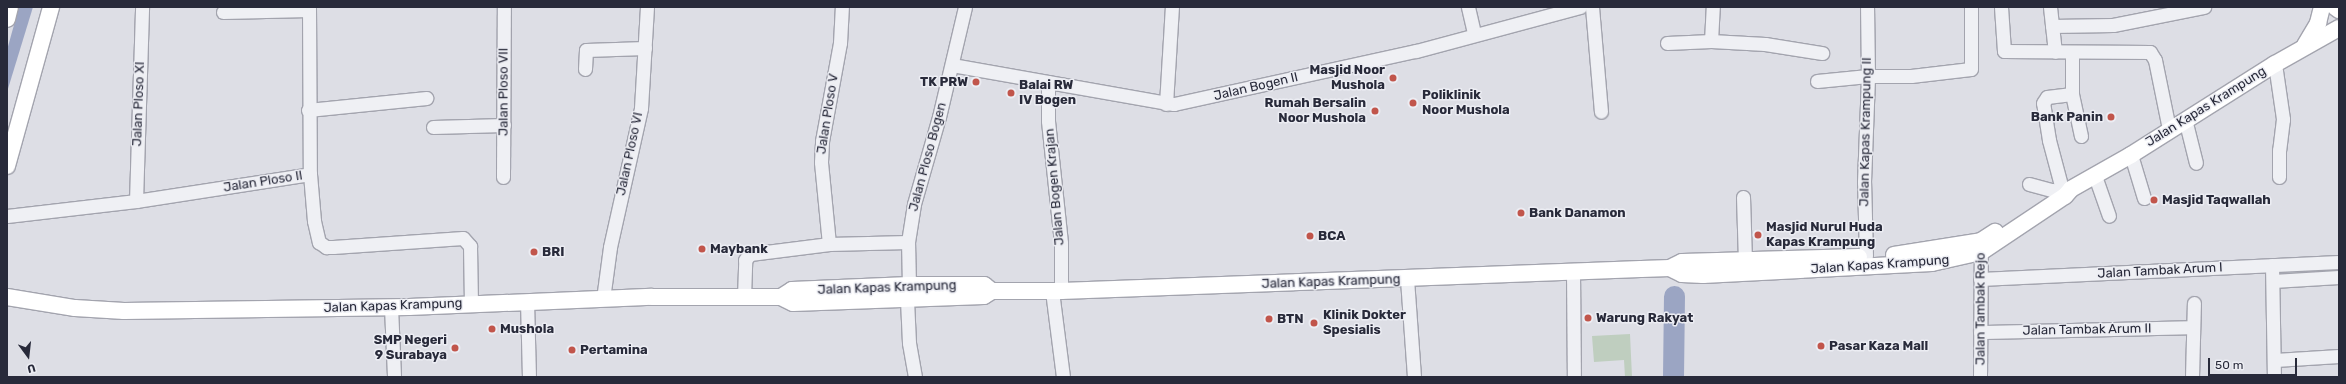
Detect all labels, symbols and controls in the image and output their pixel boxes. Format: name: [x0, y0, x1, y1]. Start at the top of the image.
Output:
street label: Jalan Ploso VII: [496, 48, 512, 136]
street label: Jalan Kapas Krampung II: [1857, 57, 1875, 207]
street label: Jalan Ploso XI: [130, 61, 148, 147]
place label: Masjid Noor Mushola: [1310, 63, 1385, 94]
street label: Jalan Kapas Krampung: [2143, 64, 2269, 150]
street label: Jalan Bogen II: [1212, 70, 1300, 104]
street label: Jalan Ploso V: [814, 73, 842, 155]
marker: Masjid Noor Mushola: [1388, 73, 1398, 83]
place label: TK PRW: [920, 74, 968, 90]
marker: TK PRW: [971, 77, 981, 87]
place label: Balai RW IV Bogen: [1019, 78, 1076, 109]
marker: Balai RW IV Bogen: [1006, 88, 1016, 98]
place label: Poliklinik Noor Mushola: [1422, 88, 1510, 119]
place label: Rumah Bersalin Noor Mushola: [1264, 96, 1366, 127]
marker: Poliklinik Noor Mushola: [1407, 97, 1419, 109]
street label: Jalan Ploso Bogen: [906, 101, 950, 213]
marker: Rumah Bersalin Noor Mushola: [1369, 105, 1381, 117]
place label: Bank Panin: [2031, 109, 2103, 125]
street label: Jalan Ploso VI: [614, 111, 646, 197]
marker: Bank Panin: [2106, 112, 2116, 122]
street label: Jalan Bogen Krajan: [1042, 128, 1068, 246]
street label: Jalan Ploso II: [222, 168, 304, 196]
place label: Masjid Taqwallah: [2162, 192, 2271, 208]
marker: Masjid Taqwallah: [2149, 195, 2159, 205]
place label: Bank Danamon: [1529, 205, 1626, 221]
marker: Bank Danamon: [1516, 208, 1526, 218]
place label: Masjid Nurul Huda Kapas Krampung: [1766, 220, 1883, 251]
place label: BCA: [1318, 228, 1345, 244]
marker: Masjid Nurul Huda Kapas Krampung: [1753, 230, 1763, 240]
marker: BCA: [1305, 231, 1315, 241]
place label: Maybank: [710, 241, 768, 257]
place label: BRI: [542, 244, 564, 260]
marker: Maybank: [697, 244, 707, 254]
marker: BRI: [529, 247, 539, 257]
street label: Jalan Kapas Krampung: [1810, 252, 1950, 278]
street label: Jalan Tambak Rejo: [1973, 252, 1989, 366]
street label: Jalan Tambak Arum I: [2096, 260, 2224, 282]
street label: Jalan Kapas Krampung: [1261, 272, 1401, 292]
street label: Jalan Kapas Krampung: [817, 278, 957, 298]
street label: Jalan Kapas Krampung: [323, 296, 463, 316]
place label: Klinik Dokter Spesialis: [1323, 308, 1406, 339]
place label: Warung Rakyat: [1596, 310, 1693, 326]
place label: BTN: [1277, 311, 1304, 327]
marker: Warung Rakyat: [1583, 313, 1593, 323]
marker: BTN: [1264, 314, 1274, 324]
marker: Klinik Dokter Spesialis: [1308, 317, 1320, 329]
place label: Mushola: [500, 321, 554, 337]
street label: Jalan Tambak Arum II: [2022, 321, 2152, 339]
marker: Mushola: [487, 324, 497, 334]
place label: SMP Negeri 9 Surabaya: [373, 333, 447, 364]
north arrow: [8, 336, 48, 376]
place label: Pasar Kaza Mall: [1829, 338, 1929, 354]
marker: Pasar Kaza Mall: [1816, 341, 1826, 351]
place label: Pertamina: [580, 342, 648, 358]
marker: SMP Negeri 9 Surabaya: [450, 343, 460, 353]
marker: Pertamina: [567, 345, 577, 355]
scale bar: [2210, 350, 2299, 376]
text: 50 m: [2215, 358, 2243, 372]
text: U: [26, 361, 37, 375]

